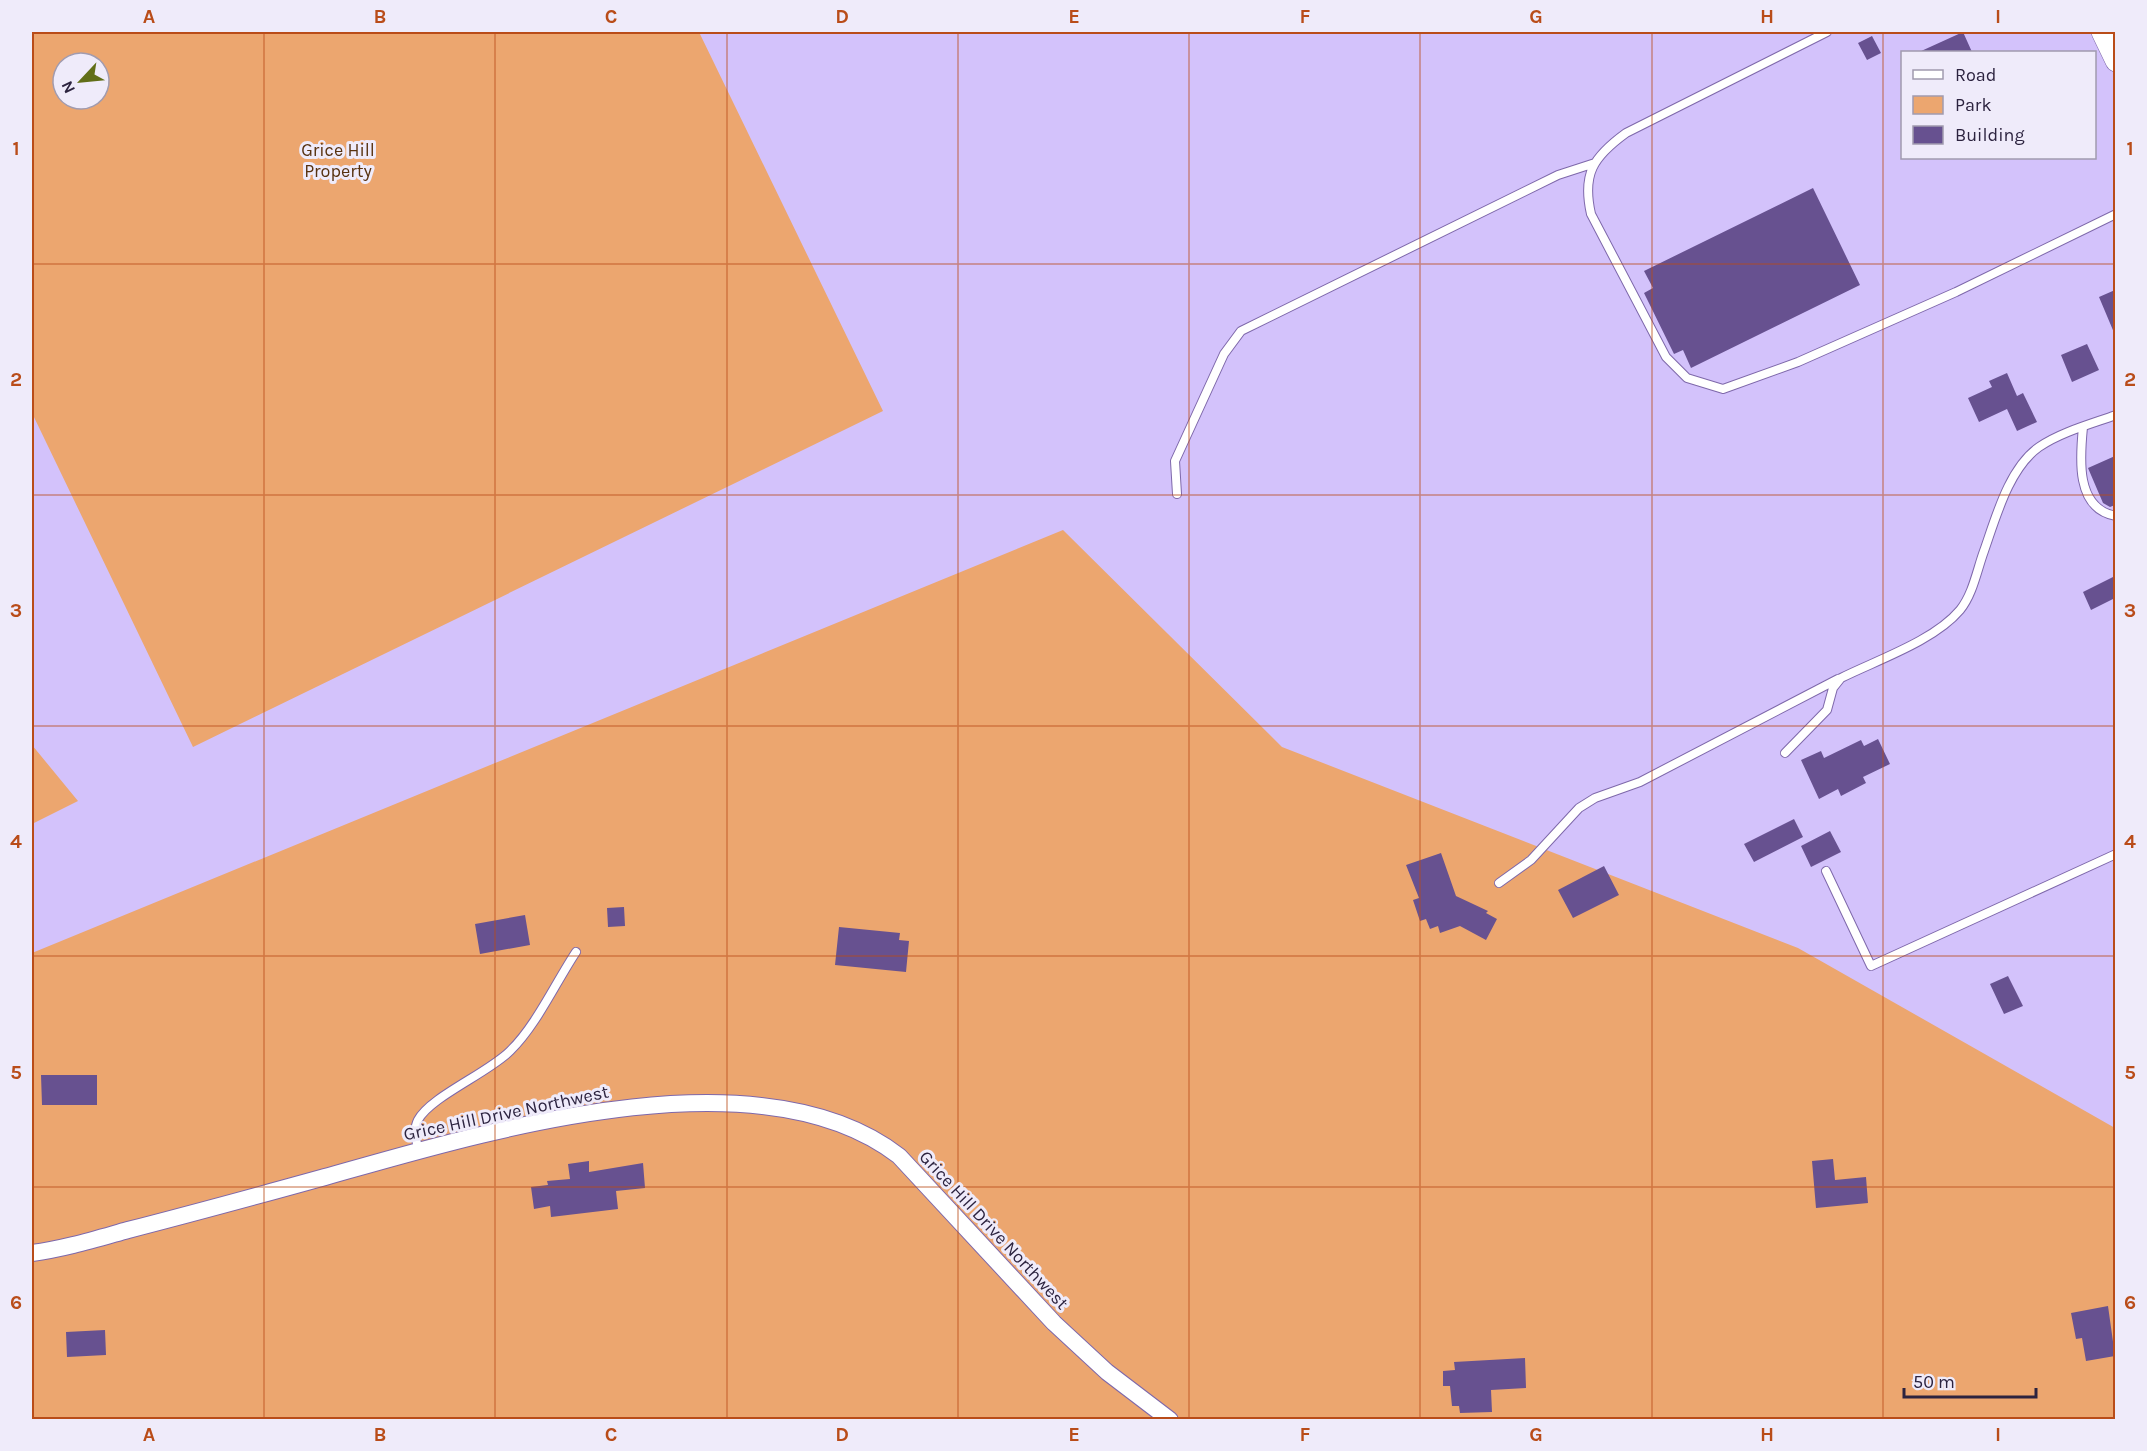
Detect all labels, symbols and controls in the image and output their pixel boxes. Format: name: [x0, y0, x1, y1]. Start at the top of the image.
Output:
text: A: [143, 5, 156, 28]
text: B: [374, 5, 386, 28]
text: C: [605, 5, 617, 28]
text: D: [835, 5, 849, 28]
text: E: [1068, 5, 1080, 28]
text: F: [1300, 5, 1311, 28]
text: G: [1529, 5, 1543, 28]
text: H: [1760, 5, 1774, 28]
text: I: [1995, 5, 2001, 28]
north arrow: [51, 51, 111, 111]
legend: [1901, 51, 2096, 159]
text: Road: [1955, 64, 1996, 86]
text: N: [57, 78, 79, 97]
text: Park: [1955, 94, 1992, 116]
text: Building: [1955, 124, 2025, 146]
text: 1: [12, 137, 20, 160]
text: 1: [2126, 137, 2134, 160]
park label: Grice Hill Property: [301, 139, 375, 182]
text: 2: [10, 368, 22, 391]
text: 2: [2124, 368, 2136, 391]
text: 3: [10, 599, 22, 622]
text: 3: [2124, 599, 2136, 622]
text: 4: [10, 830, 22, 853]
text: 4: [2124, 830, 2136, 853]
text: 5: [10, 1061, 22, 1084]
text: 5: [2124, 1061, 2136, 1084]
street label: Grice Hill Drive Northwest: [401, 1080, 611, 1146]
street label: Grice Hill Drive Northwest: [915, 1146, 1074, 1314]
text: 6: [10, 1291, 22, 1314]
text: 6: [2124, 1291, 2136, 1314]
scale bar: [1904, 1361, 2036, 1399]
text: 50 m: [1913, 1371, 1955, 1393]
text: A: [143, 1423, 156, 1446]
text: B: [374, 1423, 386, 1446]
text: C: [605, 1423, 617, 1446]
text: D: [835, 1423, 849, 1446]
text: E: [1068, 1423, 1080, 1446]
text: F: [1300, 1423, 1311, 1446]
text: G: [1529, 1423, 1543, 1446]
text: H: [1760, 1423, 1774, 1446]
text: I: [1995, 1423, 2001, 1446]

